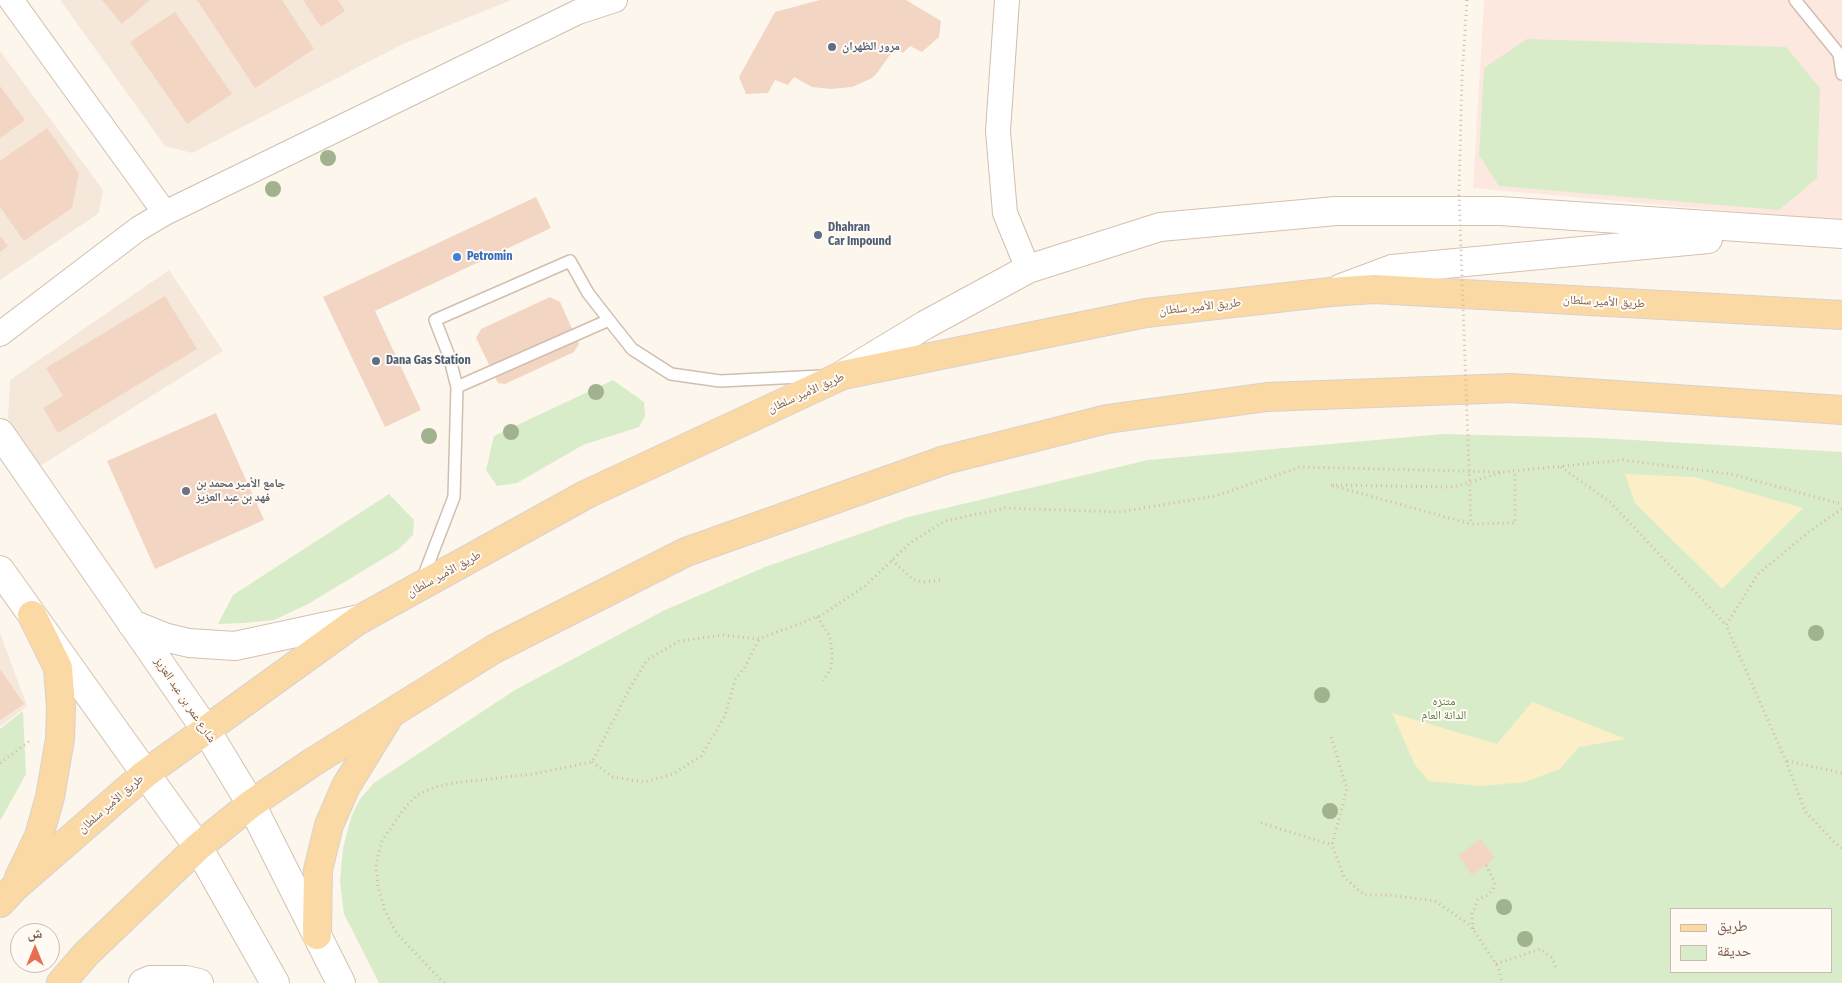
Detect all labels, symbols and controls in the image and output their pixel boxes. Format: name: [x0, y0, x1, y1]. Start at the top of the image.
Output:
place label: مرور الظهران: [842, 40, 900, 54]
marker: مرور الظهران: [826, 41, 838, 53]
place label: Dhahran Car Impound: [828, 221, 891, 249]
marker: Dhahran Car Impound: [812, 229, 824, 241]
place label: Petromin: [467, 250, 512, 264]
marker: Petromin: [451, 251, 463, 263]
street label: طريق الأمير سلطان: [1562, 293, 1646, 311]
street label: طريق الأمير سلطان: [1158, 296, 1242, 318]
place label: Dana Gas Station: [386, 354, 471, 368]
marker: Dana Gas Station: [370, 355, 382, 367]
street label: طريق الأمير سلطان: [765, 370, 847, 416]
place label: جامع الأمير محمد بن فهد بن عبد العزيز: [196, 477, 286, 505]
marker: جامع الأمير محمد بن فهد بن عبد العزيز: [180, 485, 192, 497]
street label: طريق الأمير سلطان: [404, 548, 484, 600]
street label: شارع عمر بن عبد العزيز: [151, 655, 219, 745]
park label: متنزه الدانة العام: [1422, 695, 1466, 723]
street label: طريق الأمير سلطان: [75, 772, 147, 836]
legend: [1670, 908, 1832, 973]
text: طريق: [1717, 917, 1748, 935]
north arrow: [10, 923, 60, 973]
text: ش: [28, 925, 42, 942]
text: حديقة: [1717, 942, 1751, 960]

